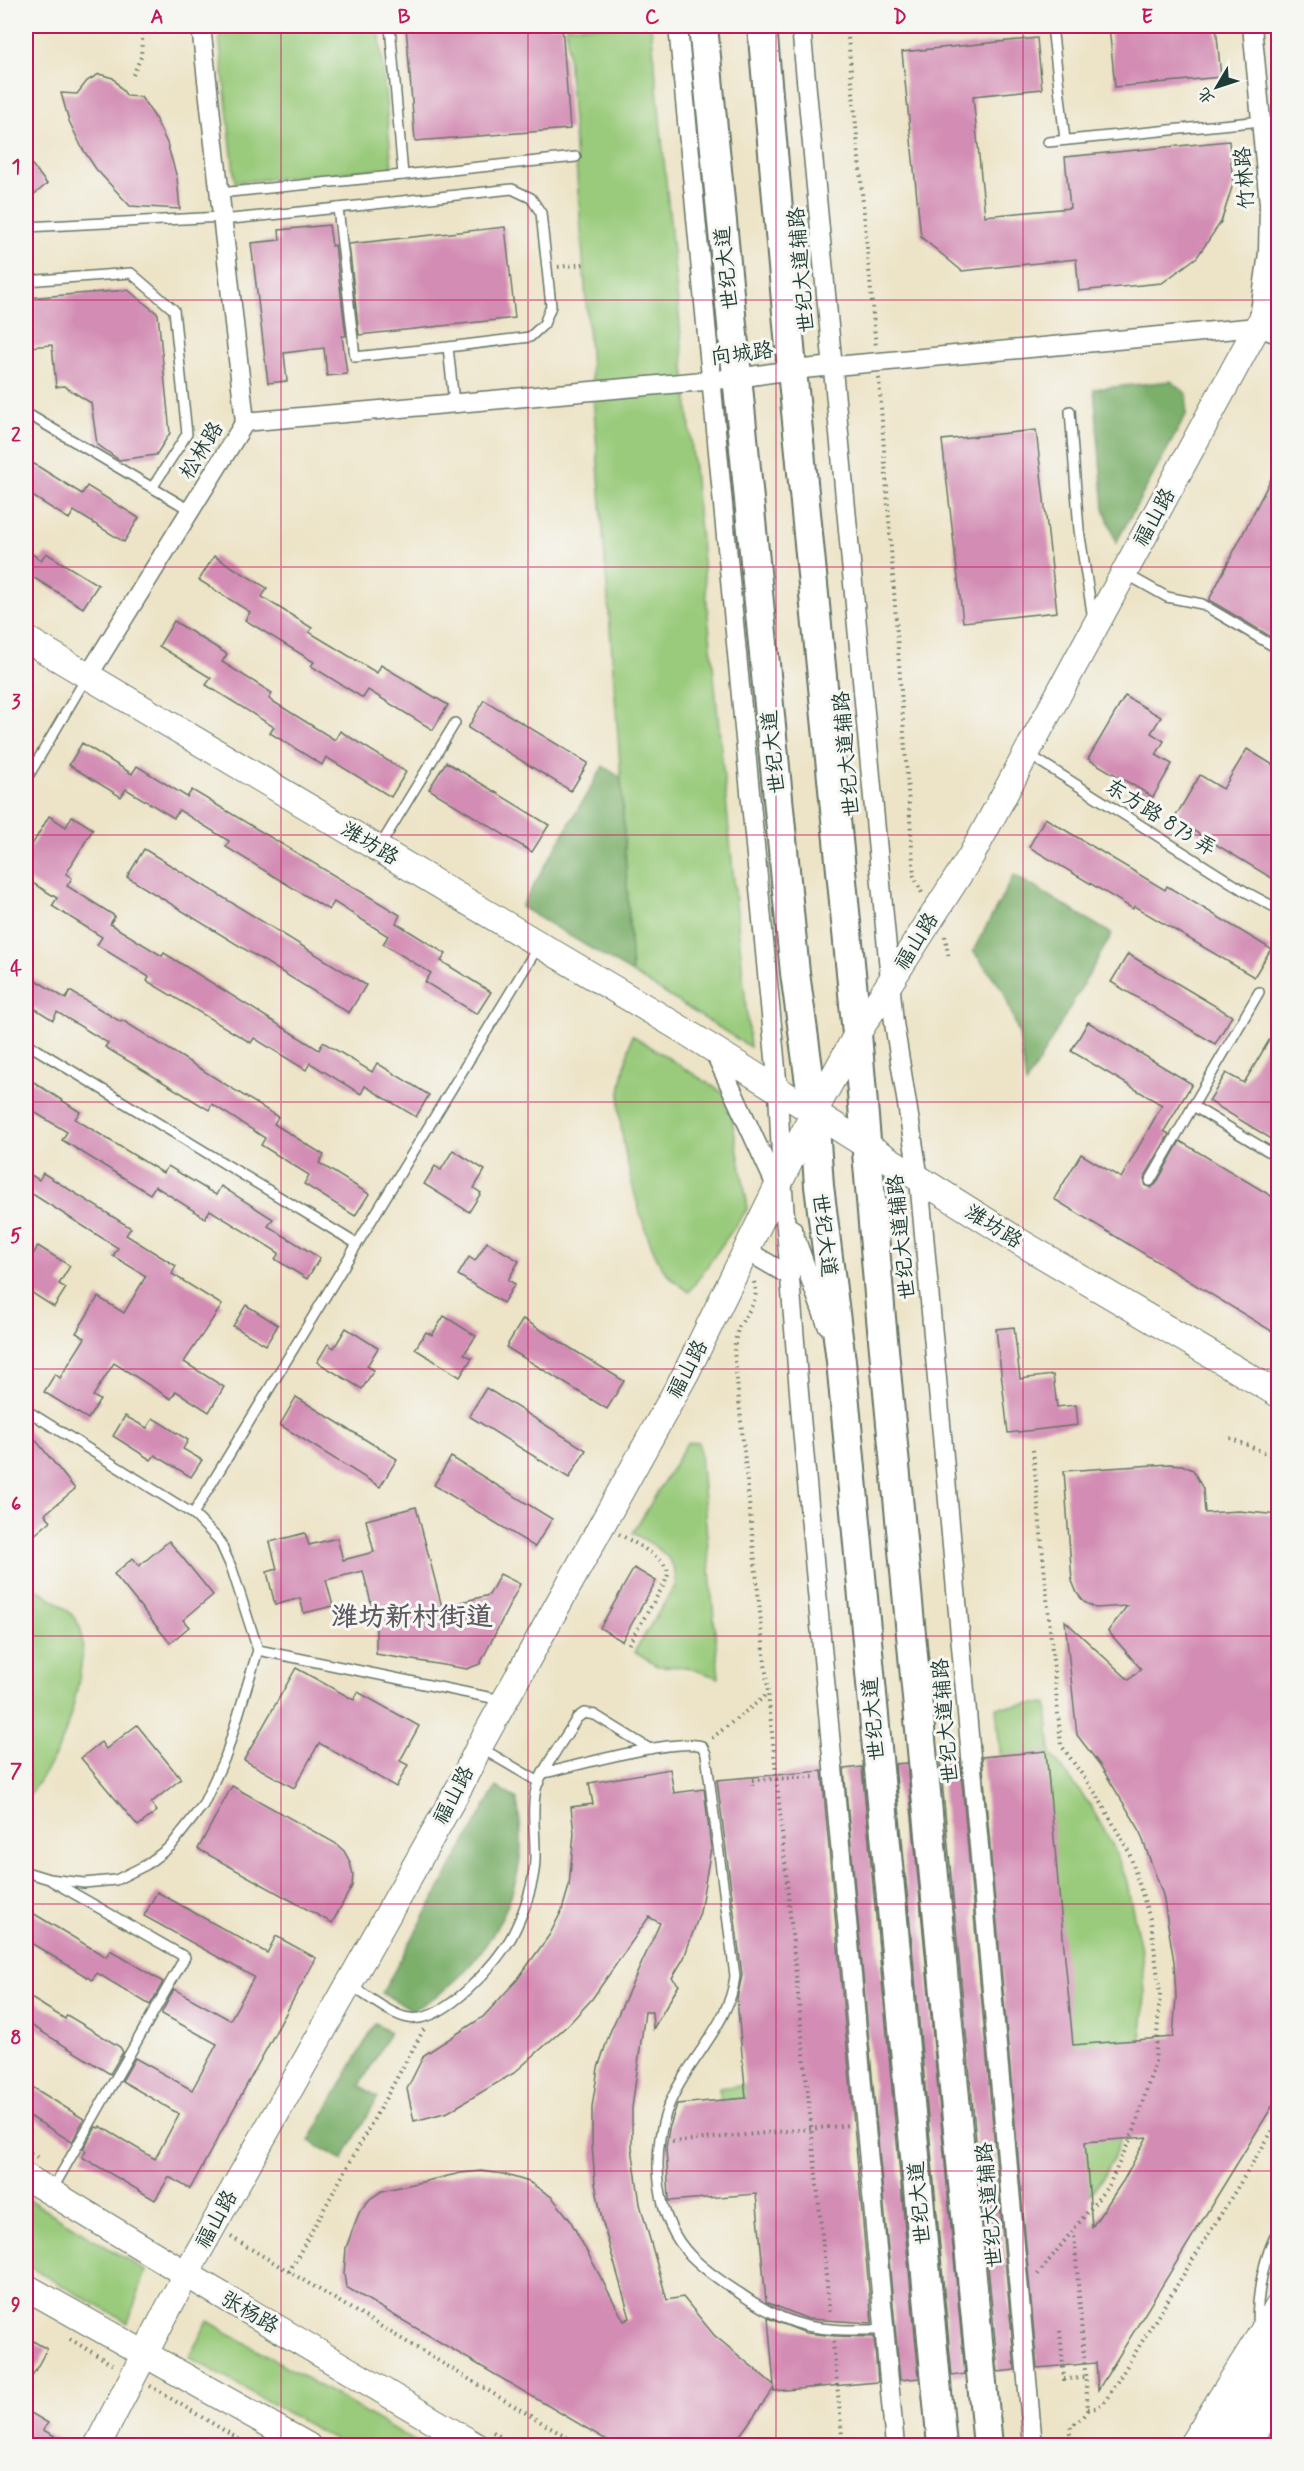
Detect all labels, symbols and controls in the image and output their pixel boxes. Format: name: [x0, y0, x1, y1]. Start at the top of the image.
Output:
text: A: [150, 4, 164, 31]
text: B: [398, 4, 411, 31]
text: C: [645, 4, 660, 31]
text: D: [893, 4, 907, 31]
text: E: [1141, 4, 1153, 31]
north arrow: [1187, 57, 1247, 117]
text: 北: [1193, 83, 1220, 108]
street label: 竹林路: [1229, 146, 1261, 210]
text: 1: [12, 154, 20, 181]
street label: 世纪大道辅路: [783, 206, 821, 334]
street label: 世纪大道: [709, 225, 745, 311]
street label: 向城路: [709, 336, 775, 372]
street label: 松林路: [173, 416, 230, 485]
text: 2: [11, 422, 21, 449]
street label: 福山路: [1127, 483, 1182, 552]
text: 3: [11, 689, 21, 716]
street label: 世纪大道辅路: [828, 690, 866, 818]
street label: 世纪大道: [756, 709, 792, 795]
street label: 东方路 873 弄: [1099, 773, 1221, 863]
street label: 潍坊路: [335, 816, 404, 872]
street label: 福山路: [888, 907, 945, 976]
text: 4: [10, 956, 22, 983]
street label: 世纪大道辅路: [881, 1173, 923, 1301]
street label: 世纪大道: [805, 1192, 843, 1279]
street label: 潍坊路: [959, 1198, 1028, 1255]
text: 5: [10, 1223, 22, 1250]
street label: 福山路: [661, 1335, 715, 1404]
text: 6: [11, 1491, 21, 1518]
district label: 潍坊新村街道: [331, 1600, 493, 1635]
street label: 世纪大道辅路: [927, 1657, 965, 1785]
street label: 世纪大道: [856, 1676, 892, 1762]
text: 7: [10, 1758, 22, 1785]
street label: 福山路: [427, 1761, 481, 1830]
text: 8: [10, 2025, 22, 2052]
street label: 世纪大道辅路: [971, 2141, 1009, 2269]
street label: 世纪大道: [902, 2160, 938, 2246]
street label: 福山路: [189, 2185, 244, 2254]
street label: 张杨路: [215, 2285, 284, 2341]
text: 9: [11, 2292, 21, 2319]

